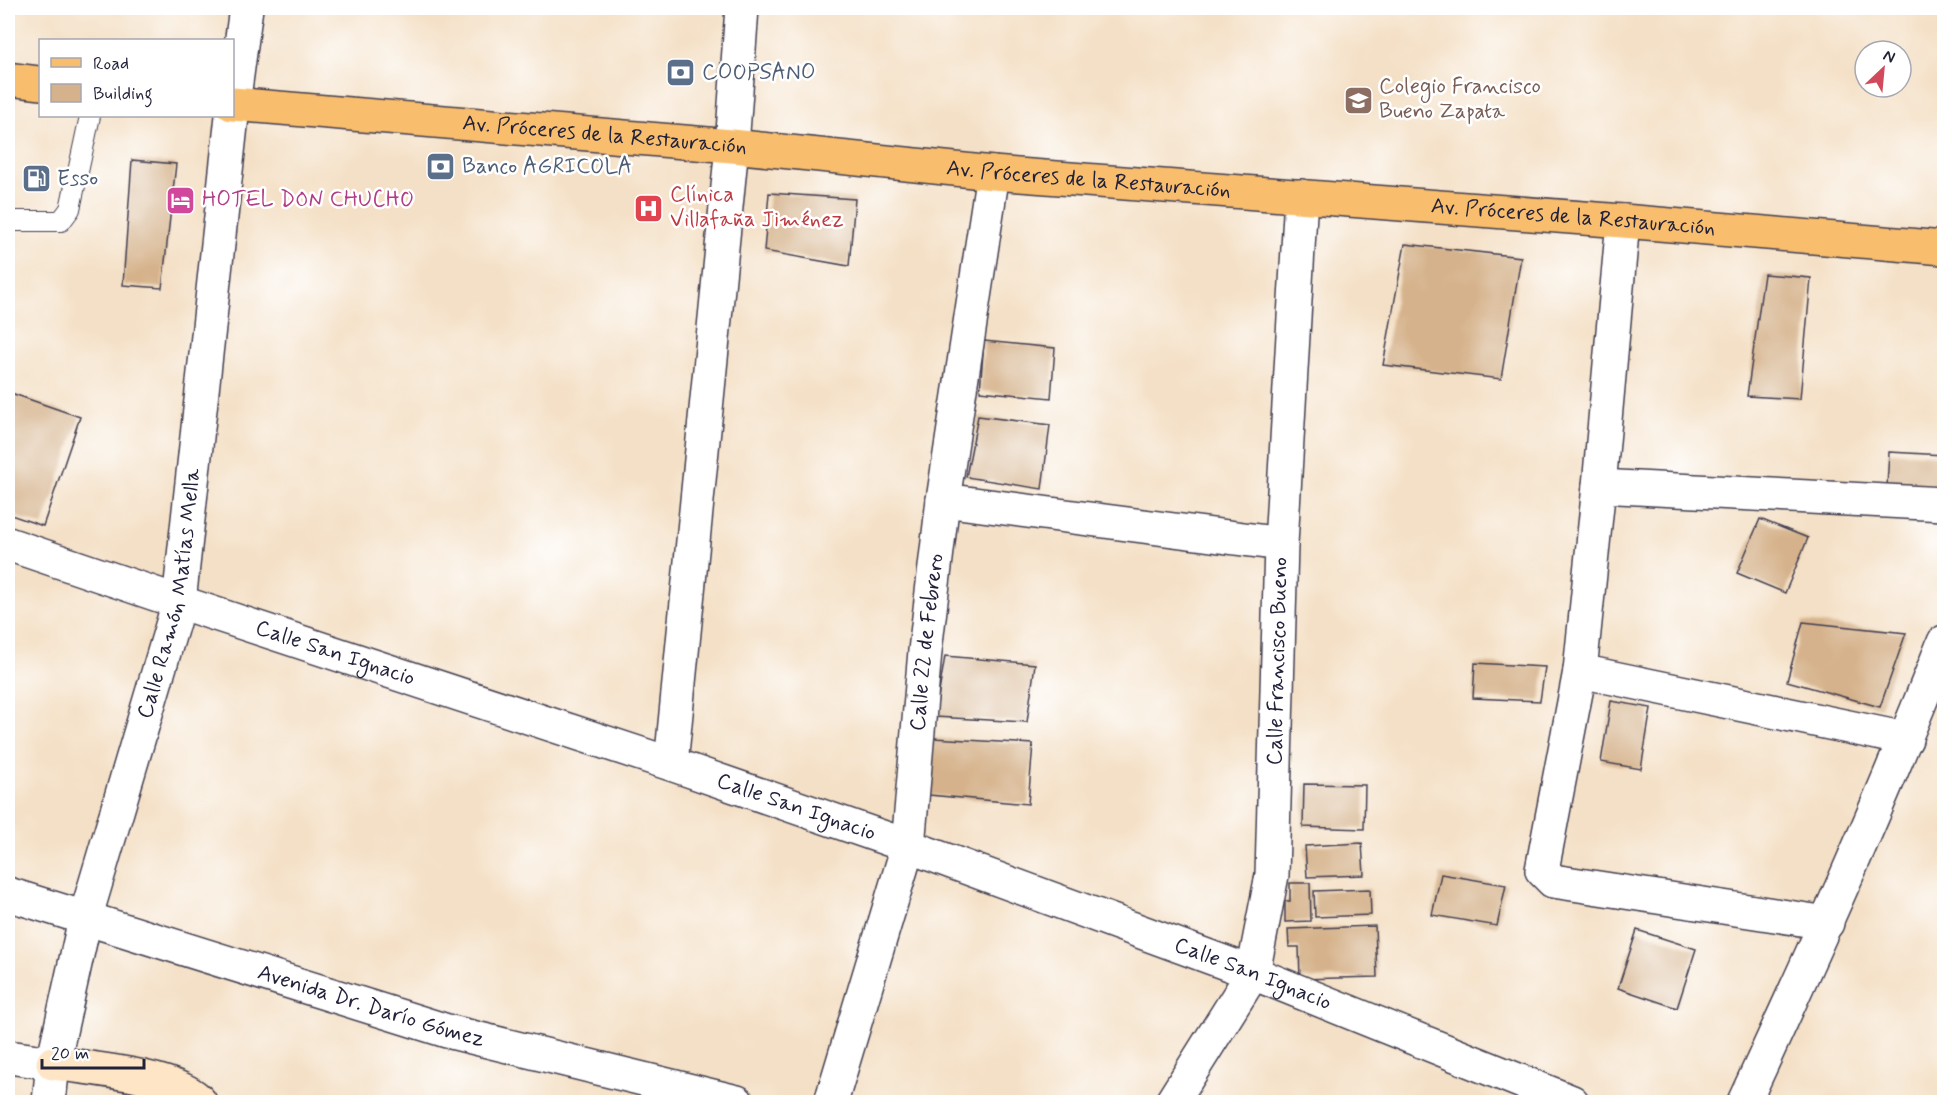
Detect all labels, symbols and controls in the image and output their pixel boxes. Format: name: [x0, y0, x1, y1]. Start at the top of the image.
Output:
legend: [39, 39, 234, 117]
north arrow: [1853, 39, 1913, 99]
text: N: [1880, 45, 1898, 69]
text: Road: [93, 52, 129, 76]
bank icon: COOPSANO: [665, 57, 697, 89]
place label: COOPSANO: [702, 59, 816, 87]
place label: Colegio Francisco Bueno Zapata: [1379, 73, 1541, 126]
text: Building: [93, 82, 153, 108]
school or university icon: Colegio Francisco Bueno Zapata: [1342, 84, 1374, 116]
street label: Av. Próceres de la Restauración: [461, 109, 748, 161]
bank icon: Banco AGRICOLA: [425, 151, 457, 183]
place label: Banco AGRICOLA: [462, 153, 632, 181]
street label: Av. Próceres de la Restauración: [945, 154, 1232, 205]
fuel station icon: Esso: [20, 163, 52, 195]
place label: Esso: [57, 165, 98, 193]
place label: Clínica Villafaña Jiménez: [670, 181, 844, 234]
hotel icon: HOTEL DON CHUCHO: [165, 184, 197, 216]
place label: HOTEL DON CHUCHO: [202, 186, 414, 214]
hospital icon: Clínica Villafaña Jiménez: [633, 192, 665, 224]
street label: Av. Próceres de la Restauración: [1430, 192, 1717, 243]
street label: Calle Ramón Matías Mella: [131, 466, 208, 722]
street label: Calle 22 de Febrero: [904, 552, 951, 732]
street label: Calle Francisco Bueno: [1261, 557, 1295, 766]
street label: Calle San Ignacio: [252, 614, 419, 693]
street label: Calle San Ignacio: [713, 767, 879, 848]
street label: Calle San Ignacio: [1170, 931, 1335, 1017]
street label: Avenida Dr. Darío Gómez: [254, 959, 487, 1054]
scale bar: [42, 1032, 144, 1070]
text: 20 m: [51, 1042, 89, 1066]

